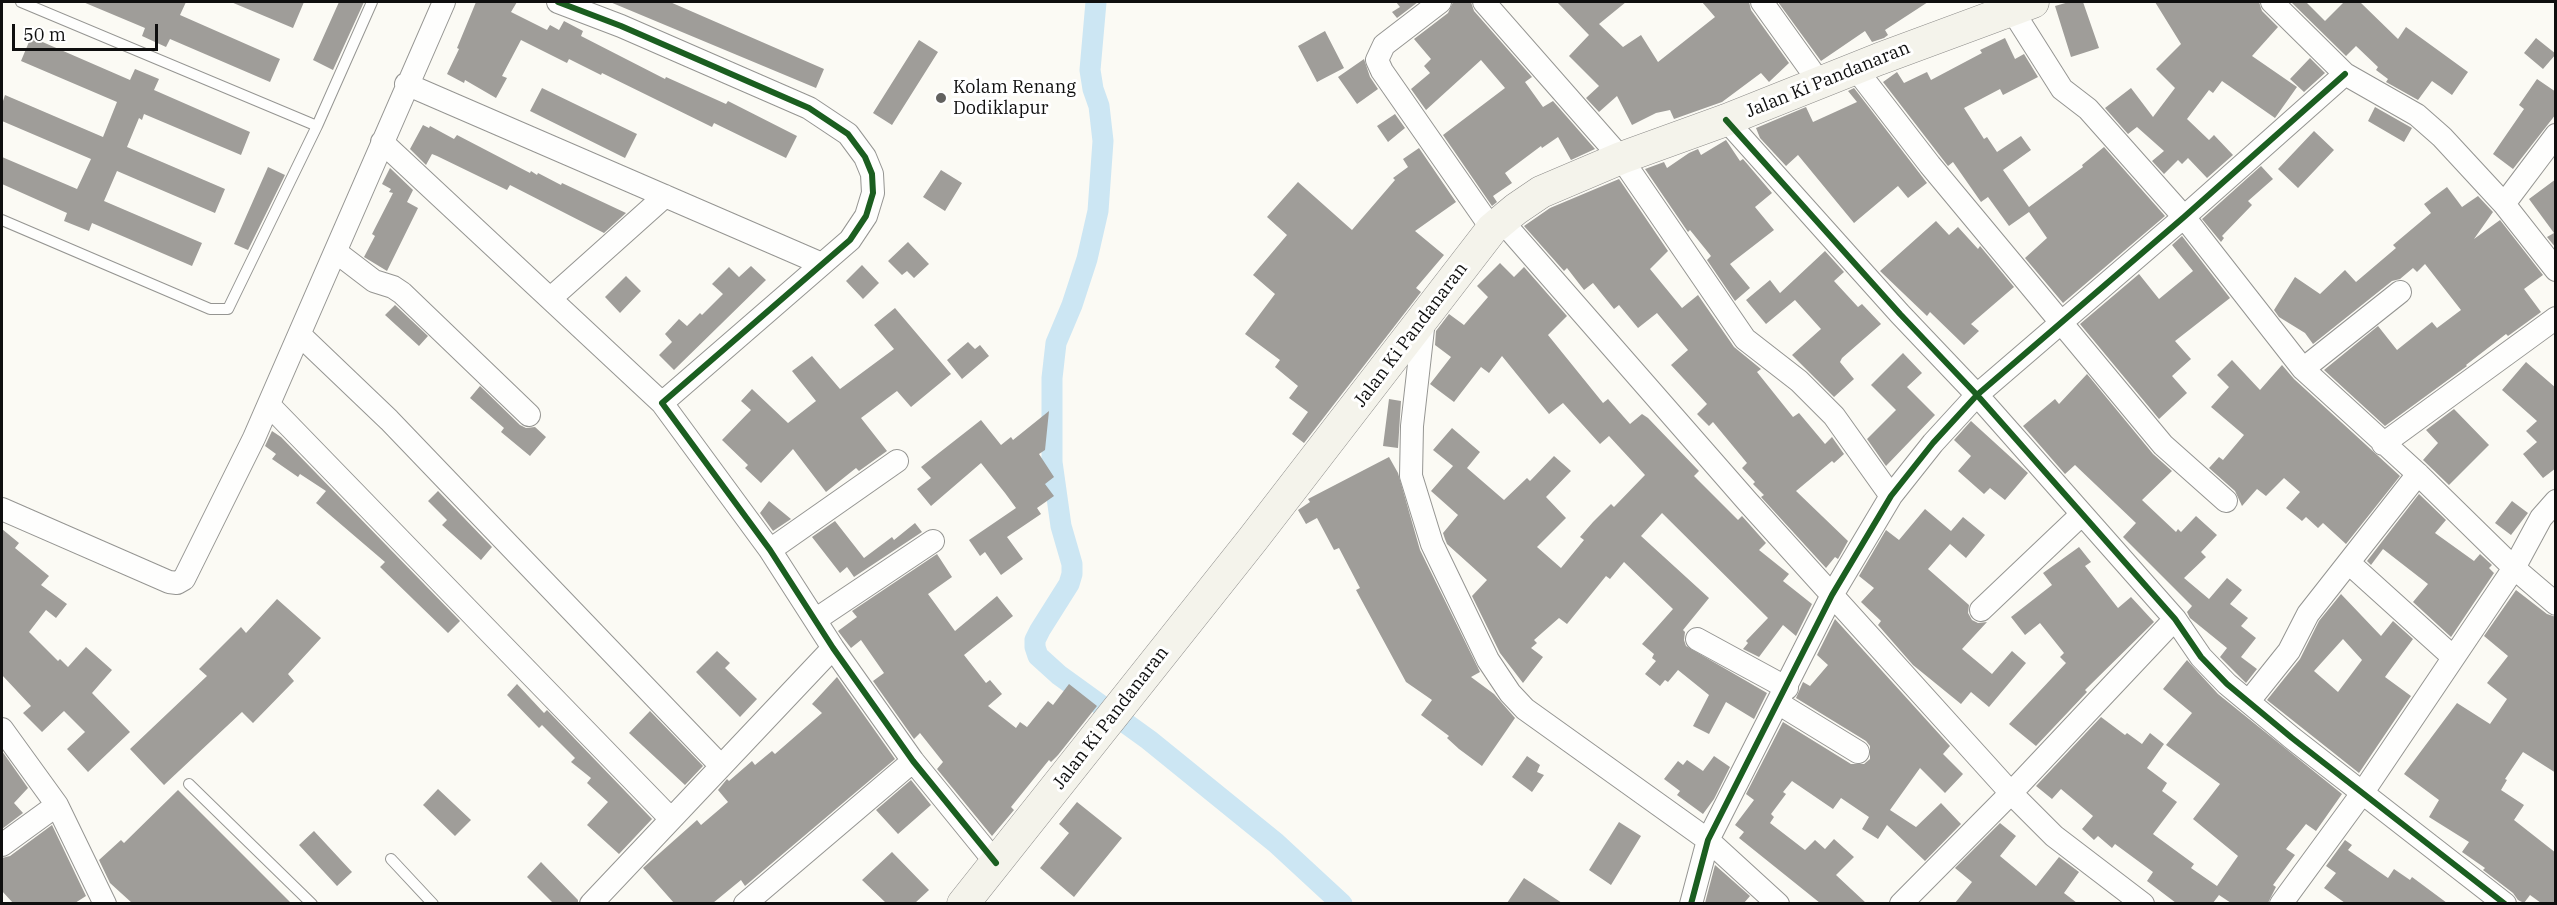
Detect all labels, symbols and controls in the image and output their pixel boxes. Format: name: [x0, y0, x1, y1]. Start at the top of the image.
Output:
scale bar: [15, 12, 160, 50]
text: 50 m: [23, 23, 66, 46]
street label: Jalan Ki Pandanaran: [1743, 37, 1913, 123]
place label: Kolam Renang Dodiklapur: [953, 77, 1076, 119]
marker: Kolam Renang Dodiklapur: [934, 91, 948, 105]
street label: Jalan Ki Pandanaran: [1350, 259, 1472, 411]
street label: Jalan Ki Pandanaran: [1049, 642, 1173, 794]

